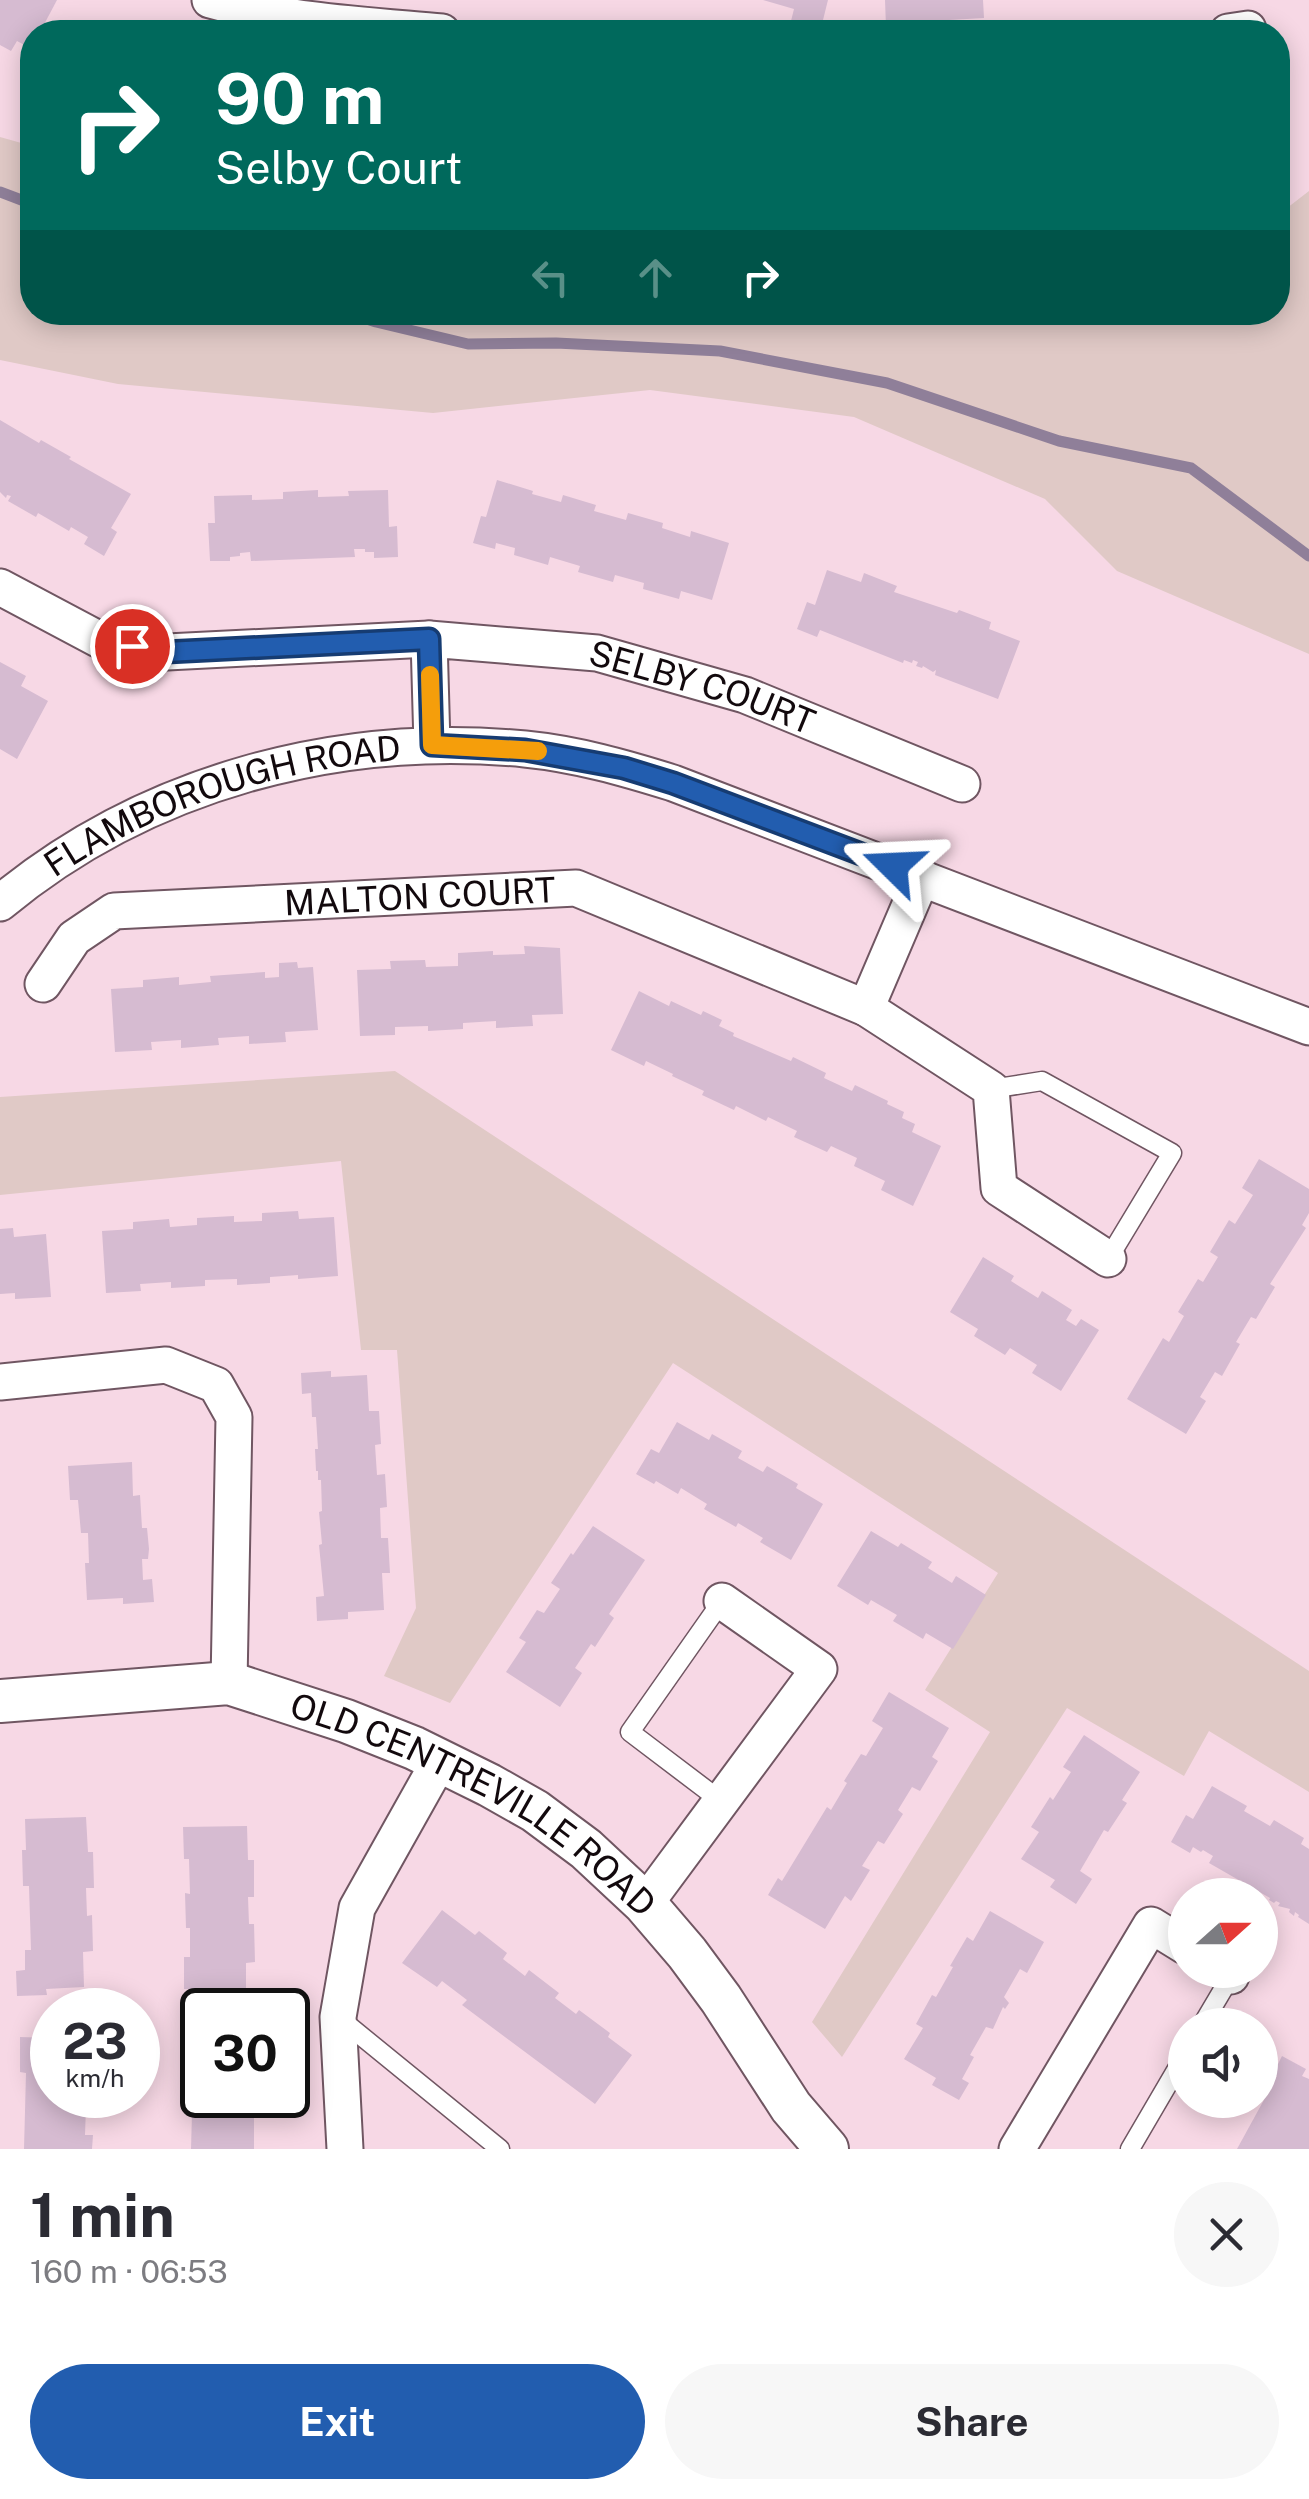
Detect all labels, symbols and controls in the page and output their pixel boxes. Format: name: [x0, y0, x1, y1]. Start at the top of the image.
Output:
text: 90 m: [215, 57, 385, 140]
icon: right: [50, 60, 180, 190]
text: Selby Court: [215, 141, 463, 194]
icon: left: [523, 250, 578, 305]
icon: ahead: [628, 250, 683, 305]
icon: right: [733, 250, 788, 305]
pin: [90, 604, 175, 689]
icon: arrive: [105, 619, 160, 674]
street label: SELBY COURT: [585, 631, 821, 742]
street label: FLAMBOROUGH ROAD: [36, 727, 402, 884]
position arrow: [841, 814, 945, 918]
street label: MALTON COURT: [283, 869, 557, 923]
street label: OLD CENTREVILLE ROAD: [285, 1684, 665, 1924]
north arrow: [1168, 1878, 1278, 1988]
map controls: [1168, 1878, 1278, 2118]
speed limit sign: 30: [180, 1988, 310, 2118]
button: sound: [1168, 2008, 1278, 2118]
text: 23: [62, 2011, 128, 2070]
text: km/h: [66, 2063, 124, 2093]
text: 1 min: [30, 2180, 175, 2251]
button: close: [1174, 2182, 1279, 2287]
text: 160 m · 06:53: [30, 2253, 228, 2290]
button: Exit: [30, 2364, 645, 2479]
button: Share: [665, 2364, 1279, 2479]

